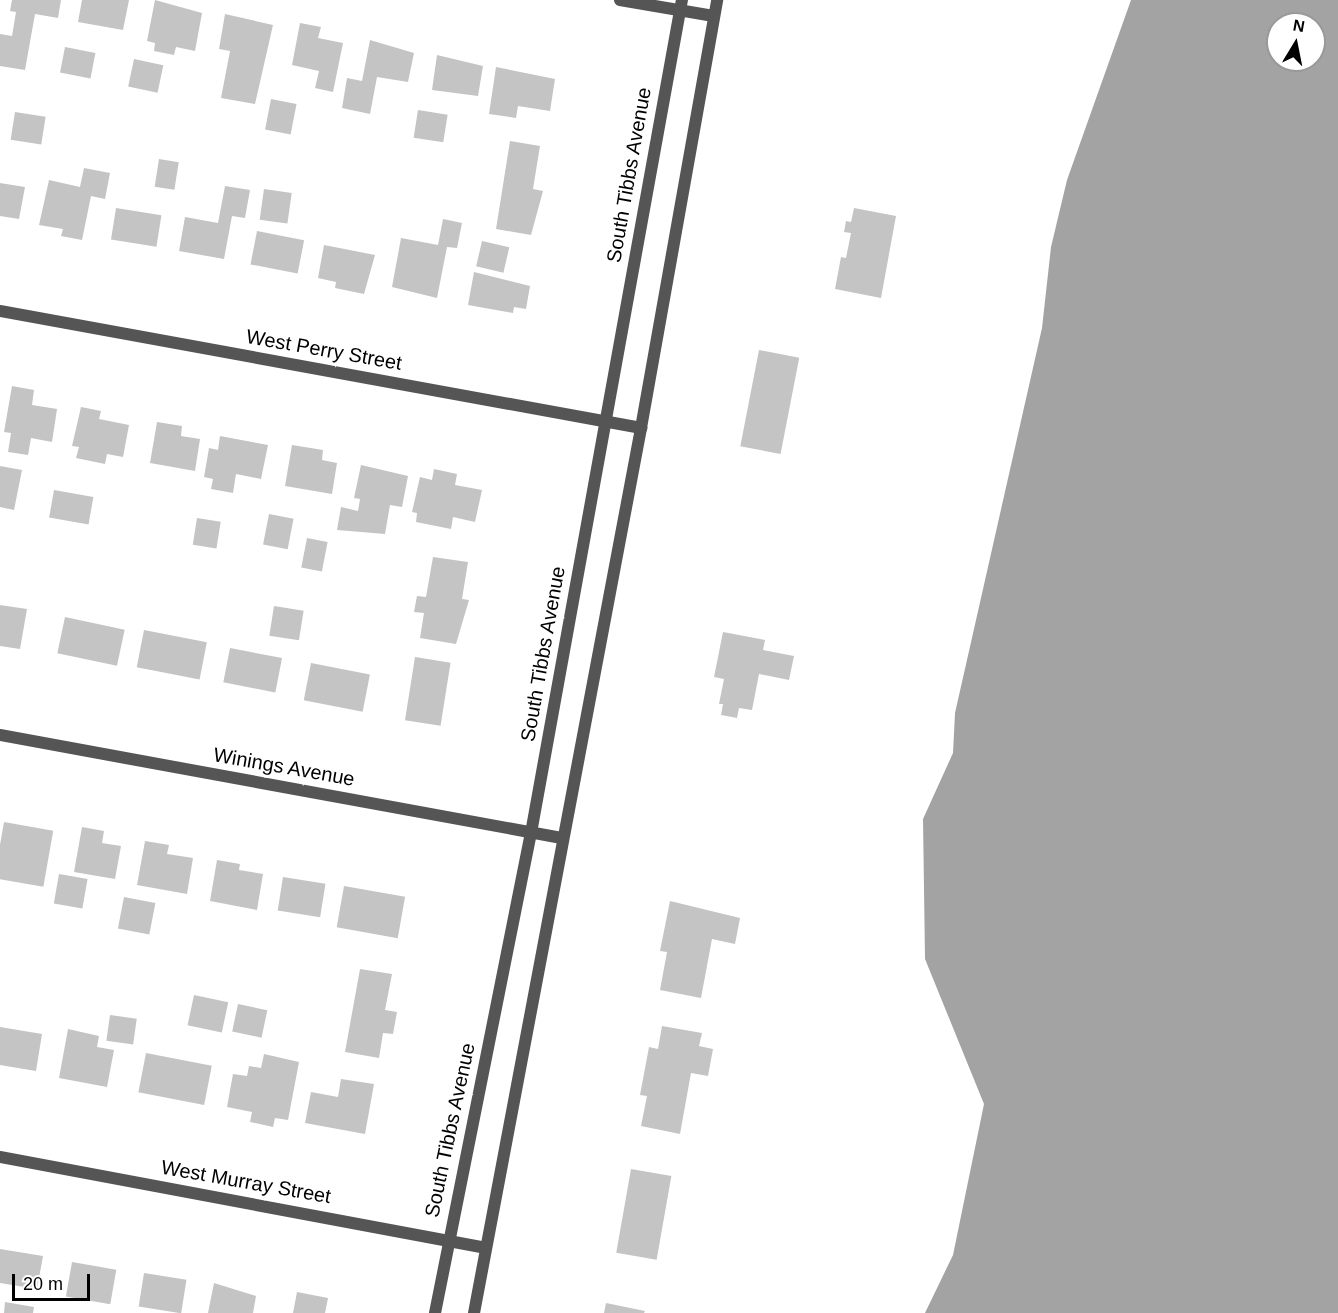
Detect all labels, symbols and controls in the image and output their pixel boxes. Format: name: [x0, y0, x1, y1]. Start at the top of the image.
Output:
north arrow: [1266, 12, 1326, 72]
text: N: [1292, 16, 1306, 35]
street label: South Tibbs Avenue: [602, 85, 656, 265]
street label: West Perry Street: [244, 325, 404, 375]
street label: South Tibbs Avenue: [516, 564, 570, 744]
street label: Winings Avenue: [211, 743, 357, 791]
street label: South Tibbs Avenue: [420, 1040, 480, 1220]
street label: West Murray Street: [159, 1155, 333, 1209]
scale bar: [15, 1262, 93, 1300]
text: 20 m: [23, 1274, 63, 1294]

